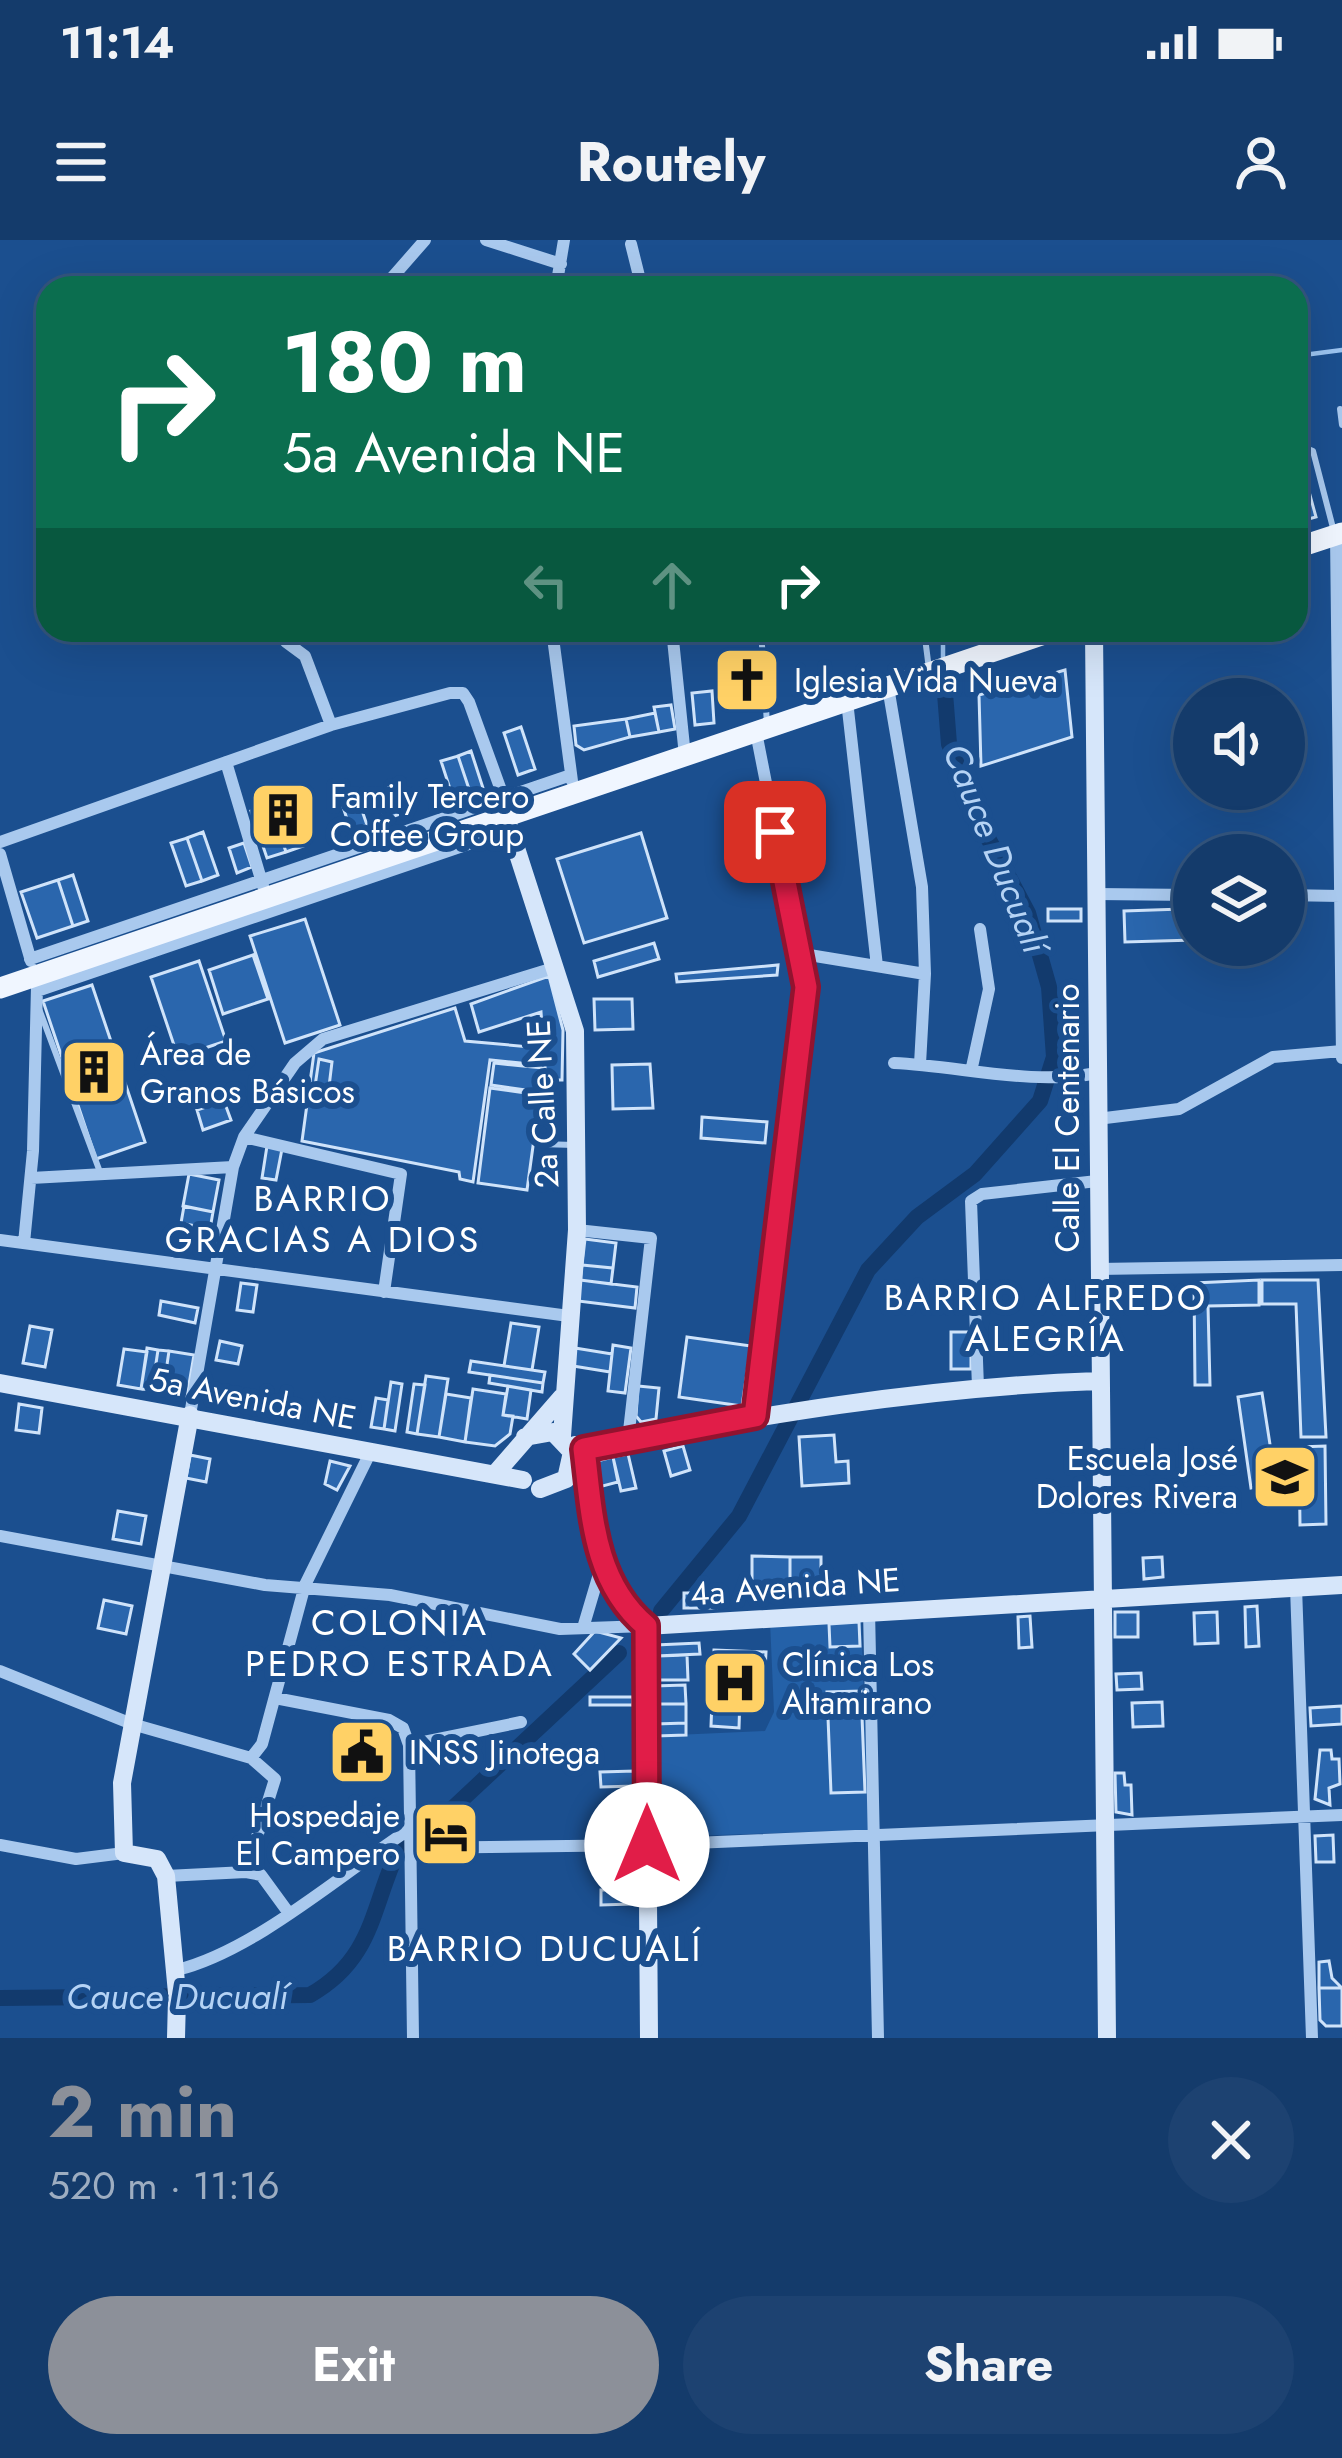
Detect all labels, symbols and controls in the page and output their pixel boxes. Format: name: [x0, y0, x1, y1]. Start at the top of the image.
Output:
text: 11:14: [60, 10, 175, 75]
text: Routely: [577, 123, 765, 201]
icon: menu: [48, 129, 114, 195]
icon: person: [1228, 129, 1294, 195]
text: 180 m: [282, 302, 527, 424]
icon: right: [84, 324, 240, 480]
text: 5a Avenida NE: [282, 414, 625, 492]
icon: left: [513, 552, 579, 618]
icon: ahead: [639, 552, 705, 618]
icon: right: [765, 552, 831, 618]
church icon: Iglesia Vida Nueva: [712, 645, 782, 715]
place label: Iglesia Vida Nueva: [794, 657, 1058, 704]
map controls: [1173, 678, 1305, 966]
button: sound: [1173, 678, 1305, 810]
water label: Cauce Ducualí: [930, 735, 1064, 965]
place label: Family Tercero Coffee Group: [330, 773, 529, 858]
building icon: Family Tercero Coffee Group: [248, 780, 318, 850]
pin: [724, 781, 826, 883]
icon: arrive: [742, 799, 808, 865]
button: layers: [1173, 834, 1305, 966]
street label: Calle El Centenario: [1044, 983, 1091, 1253]
street label: 2a Calle NE: [515, 1018, 570, 1190]
place label: Área de Granos Básicos: [140, 1030, 355, 1115]
building icon: Área de Granos Básicos: [59, 1037, 129, 1107]
district label: BARRIO GRACIAS A DIOS: [165, 1172, 481, 1265]
district label: BARRIO ALFREDO ALEGRÍA: [884, 1271, 1208, 1364]
street label: 5a Avenida NE: [145, 1355, 360, 1442]
place label: Escuela José Dolores Rivera: [1036, 1435, 1238, 1520]
school or university icon: Escuela José Dolores Rivera: [1250, 1442, 1320, 1512]
street label: 4a Avenida NE: [688, 1556, 902, 1617]
district label: COLONIA PEDRO ESTRADA: [245, 1596, 555, 1689]
place label: Clínica Los Altamirano: [782, 1641, 934, 1726]
hospital icon: Clínica Los Altamirano: [700, 1648, 770, 1718]
public building icon: INSS Jinotega: [327, 1717, 397, 1787]
place label: INSS Jinotega: [409, 1729, 600, 1776]
position arrow: [584, 1782, 710, 1908]
place label: Hospedaje El Campero: [235, 1792, 400, 1877]
hotel icon: Hospedaje El Campero: [411, 1799, 481, 1869]
district label: BARRIO DUCUALÍ: [387, 1922, 703, 1974]
water label: Cauce Ducualí: [66, 1970, 293, 2022]
text: 2 min: [48, 2060, 237, 2164]
button: close: [1168, 2077, 1294, 2203]
text: 520 m · 11:16: [48, 2157, 280, 2214]
button: Exit: [48, 2296, 659, 2434]
button: Share: [683, 2296, 1294, 2434]

